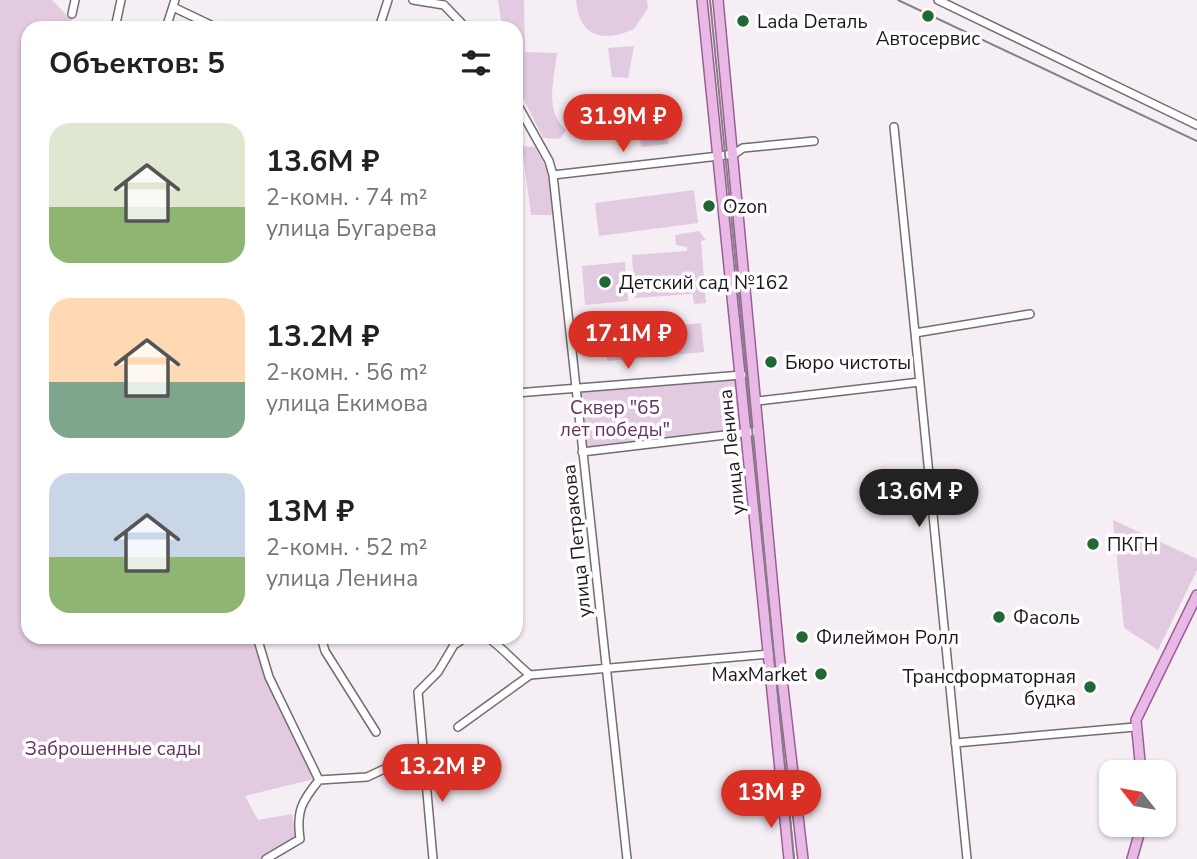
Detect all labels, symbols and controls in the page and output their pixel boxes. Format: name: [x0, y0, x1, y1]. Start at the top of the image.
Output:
marker: Автосервис: [920, 8, 936, 24]
place label: Lada Dеталь: [757, 9, 868, 35]
marker: Lada Dеталь: [735, 13, 751, 29]
place label: Автосервис: [876, 26, 980, 52]
text: Объектов: 5: [49, 43, 225, 84]
icon: filters: [457, 44, 495, 82]
pin: 31.9M ₽: [558, 94, 688, 154]
text: 31.9M ₽: [579, 101, 667, 132]
text: 13.6M ₽: [266, 141, 380, 182]
icon: home: [105, 151, 189, 235]
text: 2-комн. · 74 m²: [266, 182, 428, 213]
place label: Ozon: [723, 194, 768, 220]
marker: Ozon: [701, 198, 717, 214]
text: улица Бугарева: [266, 213, 437, 244]
place label: Детский сад №162: [619, 270, 789, 296]
marker: Детский сад №162: [597, 274, 613, 290]
pin: 17.1M ₽: [563, 312, 693, 371]
text: 13.2M ₽: [266, 316, 380, 357]
text: 17.1M ₽: [584, 318, 672, 349]
icon: home: [105, 326, 189, 410]
place label: Бюро чистоты: [785, 350, 911, 376]
marker: Бюро чистоты: [763, 354, 779, 370]
text: 2-комн. · 56 m²: [266, 357, 428, 388]
text: улица Екимова: [266, 388, 428, 419]
street label: улица Ленина: [712, 388, 752, 516]
park label: Сквер "65 лет победы": [560, 395, 670, 443]
street label: улица Петракова: [556, 463, 598, 619]
pin: 13.6M ₽: [854, 470, 984, 529]
text: 13.6M ₽: [875, 476, 963, 507]
text: 13M ₽: [266, 491, 354, 532]
icon: home: [105, 501, 189, 585]
text: 2-комн. · 52 m²: [266, 532, 428, 563]
place label: ПКГН: [1107, 532, 1158, 558]
marker: ПКГН: [1085, 536, 1101, 552]
text: улица Ленина: [266, 563, 418, 594]
place label: Фасоль: [1013, 605, 1080, 631]
marker: Фасоль: [991, 609, 1007, 625]
place label: Филеймон Ролл: [816, 625, 959, 651]
marker: Филеймон Ролл: [794, 629, 810, 645]
place label: MaxMarket: [712, 662, 807, 688]
place label: Трансформаторная будка: [902, 664, 1076, 712]
marker: MaxMarket: [813, 666, 829, 682]
marker: Трансформаторная будка: [1082, 679, 1098, 695]
park label: Заброшенные сады: [25, 736, 201, 762]
pin: 13.2M ₽: [377, 744, 507, 804]
text: 13.2M ₽: [398, 751, 486, 782]
north arrow: [1099, 760, 1176, 836]
map controls: [1099, 760, 1176, 837]
pin: 13M ₽: [722, 770, 820, 830]
text: 13M ₽: [737, 777, 805, 808]

